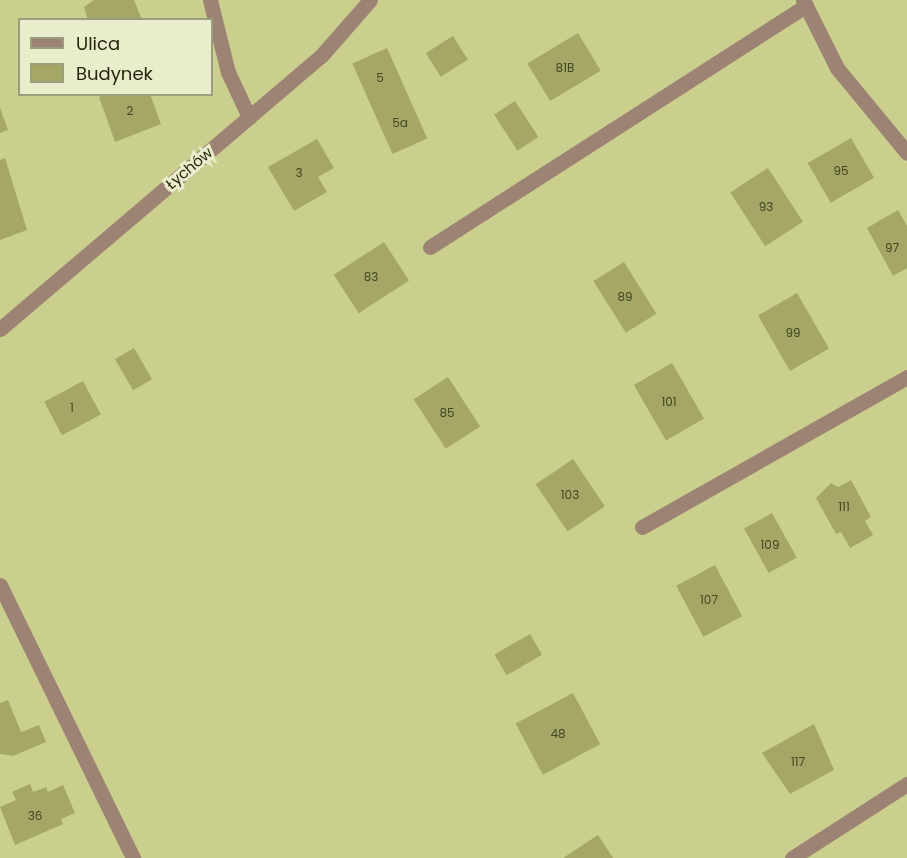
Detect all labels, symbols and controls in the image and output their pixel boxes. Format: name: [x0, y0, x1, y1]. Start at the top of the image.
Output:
legend: [18, 18, 213, 96]
text: Ulica: [76, 31, 120, 56]
text: Budynek: [76, 61, 153, 86]
house number: 81B: [556, 61, 574, 75]
house number: 5: [376, 71, 384, 85]
house number: 2: [127, 104, 133, 118]
house number: 5a: [392, 116, 408, 130]
street label: Łychów: [162, 143, 216, 193]
house number: 95: [833, 164, 849, 178]
house number: 3: [295, 166, 303, 180]
house number: 93: [759, 200, 773, 214]
house number: 97: [885, 241, 899, 255]
house number: 83: [364, 270, 378, 284]
house number: 89: [617, 290, 633, 304]
house number: 99: [785, 326, 801, 340]
house number: 101: [661, 395, 677, 409]
house number: 1: [70, 401, 74, 415]
house number: 85: [439, 406, 455, 420]
house number: 103: [561, 488, 579, 502]
house number: 111: [838, 500, 850, 514]
house number: 109: [761, 538, 779, 552]
house number: 107: [700, 593, 718, 607]
house number: 48: [550, 727, 566, 741]
house number: 117: [791, 755, 805, 769]
house number: 36: [28, 809, 42, 823]

